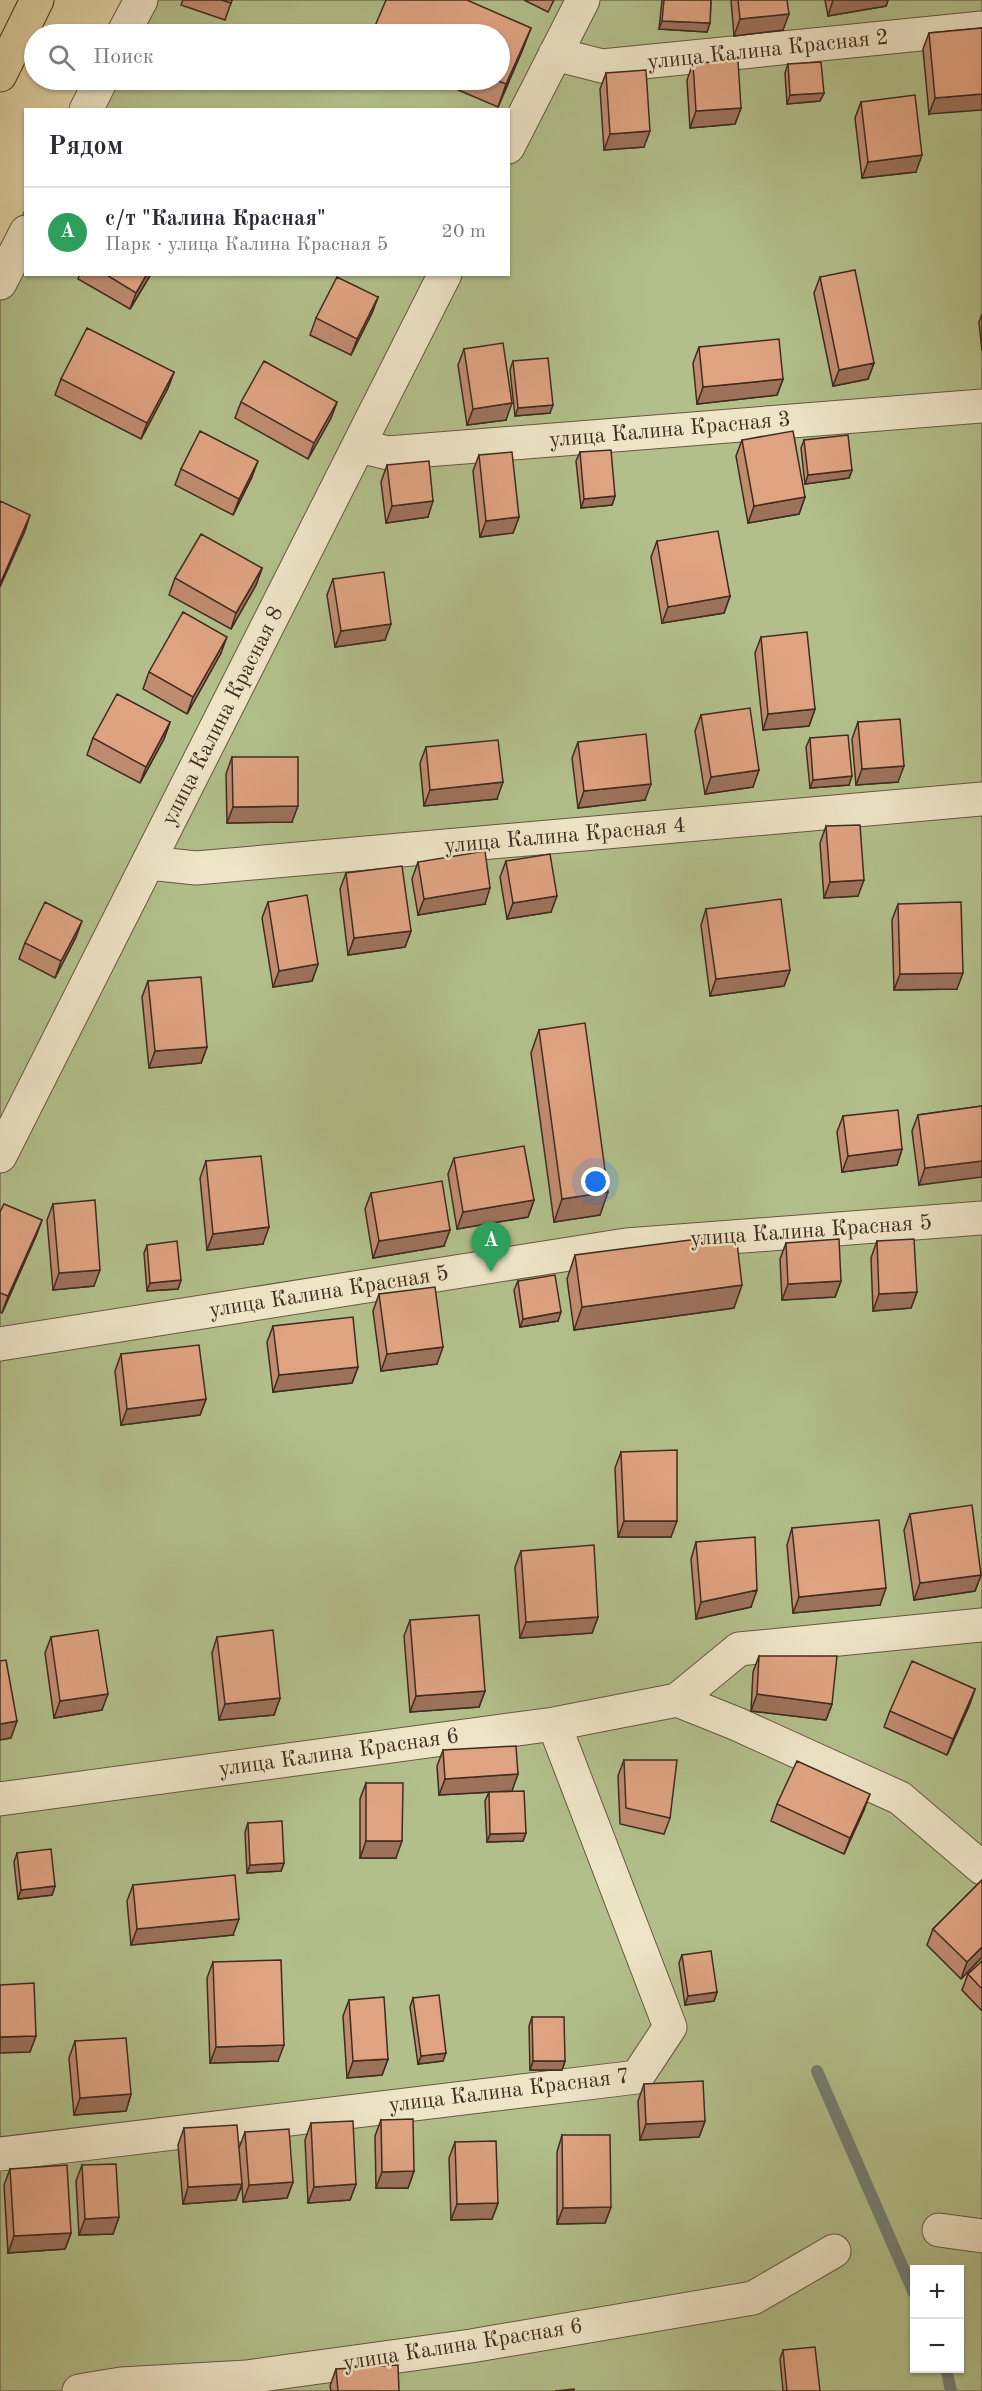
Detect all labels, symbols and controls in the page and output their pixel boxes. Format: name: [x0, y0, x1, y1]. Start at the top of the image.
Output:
search box: [24, 24, 510, 90]
street label: улица Калина Красная 2: [646, 26, 890, 74]
icon: search: [45, 41, 78, 74]
text: Поиск: [93, 46, 154, 68]
text: Рядом: [48, 134, 123, 160]
text: с/т "Калина Красная": [105, 208, 326, 230]
text: A: [60, 222, 75, 242]
text: 20 m: [441, 222, 486, 242]
text: Парк · улица Калина Красная 5: [105, 235, 388, 255]
street label: улица Калина Красная 3: [548, 408, 792, 452]
street label: улица Калина Красная 8: [158, 603, 288, 829]
street label: улица Калина Красная 4: [443, 814, 687, 858]
your location: [581, 1167, 610, 1196]
street label: улица Калина Красная 5: [689, 1212, 933, 1250]
pin: A: [472, 1222, 510, 1272]
street label: улица Калина Красная 5: [208, 1262, 450, 1322]
street label: улица Калина Красная 6: [217, 1725, 461, 1781]
street label: улица Калина Красная 7: [387, 2065, 631, 2117]
map controls: [910, 2265, 964, 2373]
button: +: [910, 2265, 964, 2319]
street label: улица Калина Красная 6: [342, 2315, 584, 2375]
button: −: [910, 2319, 964, 2373]

